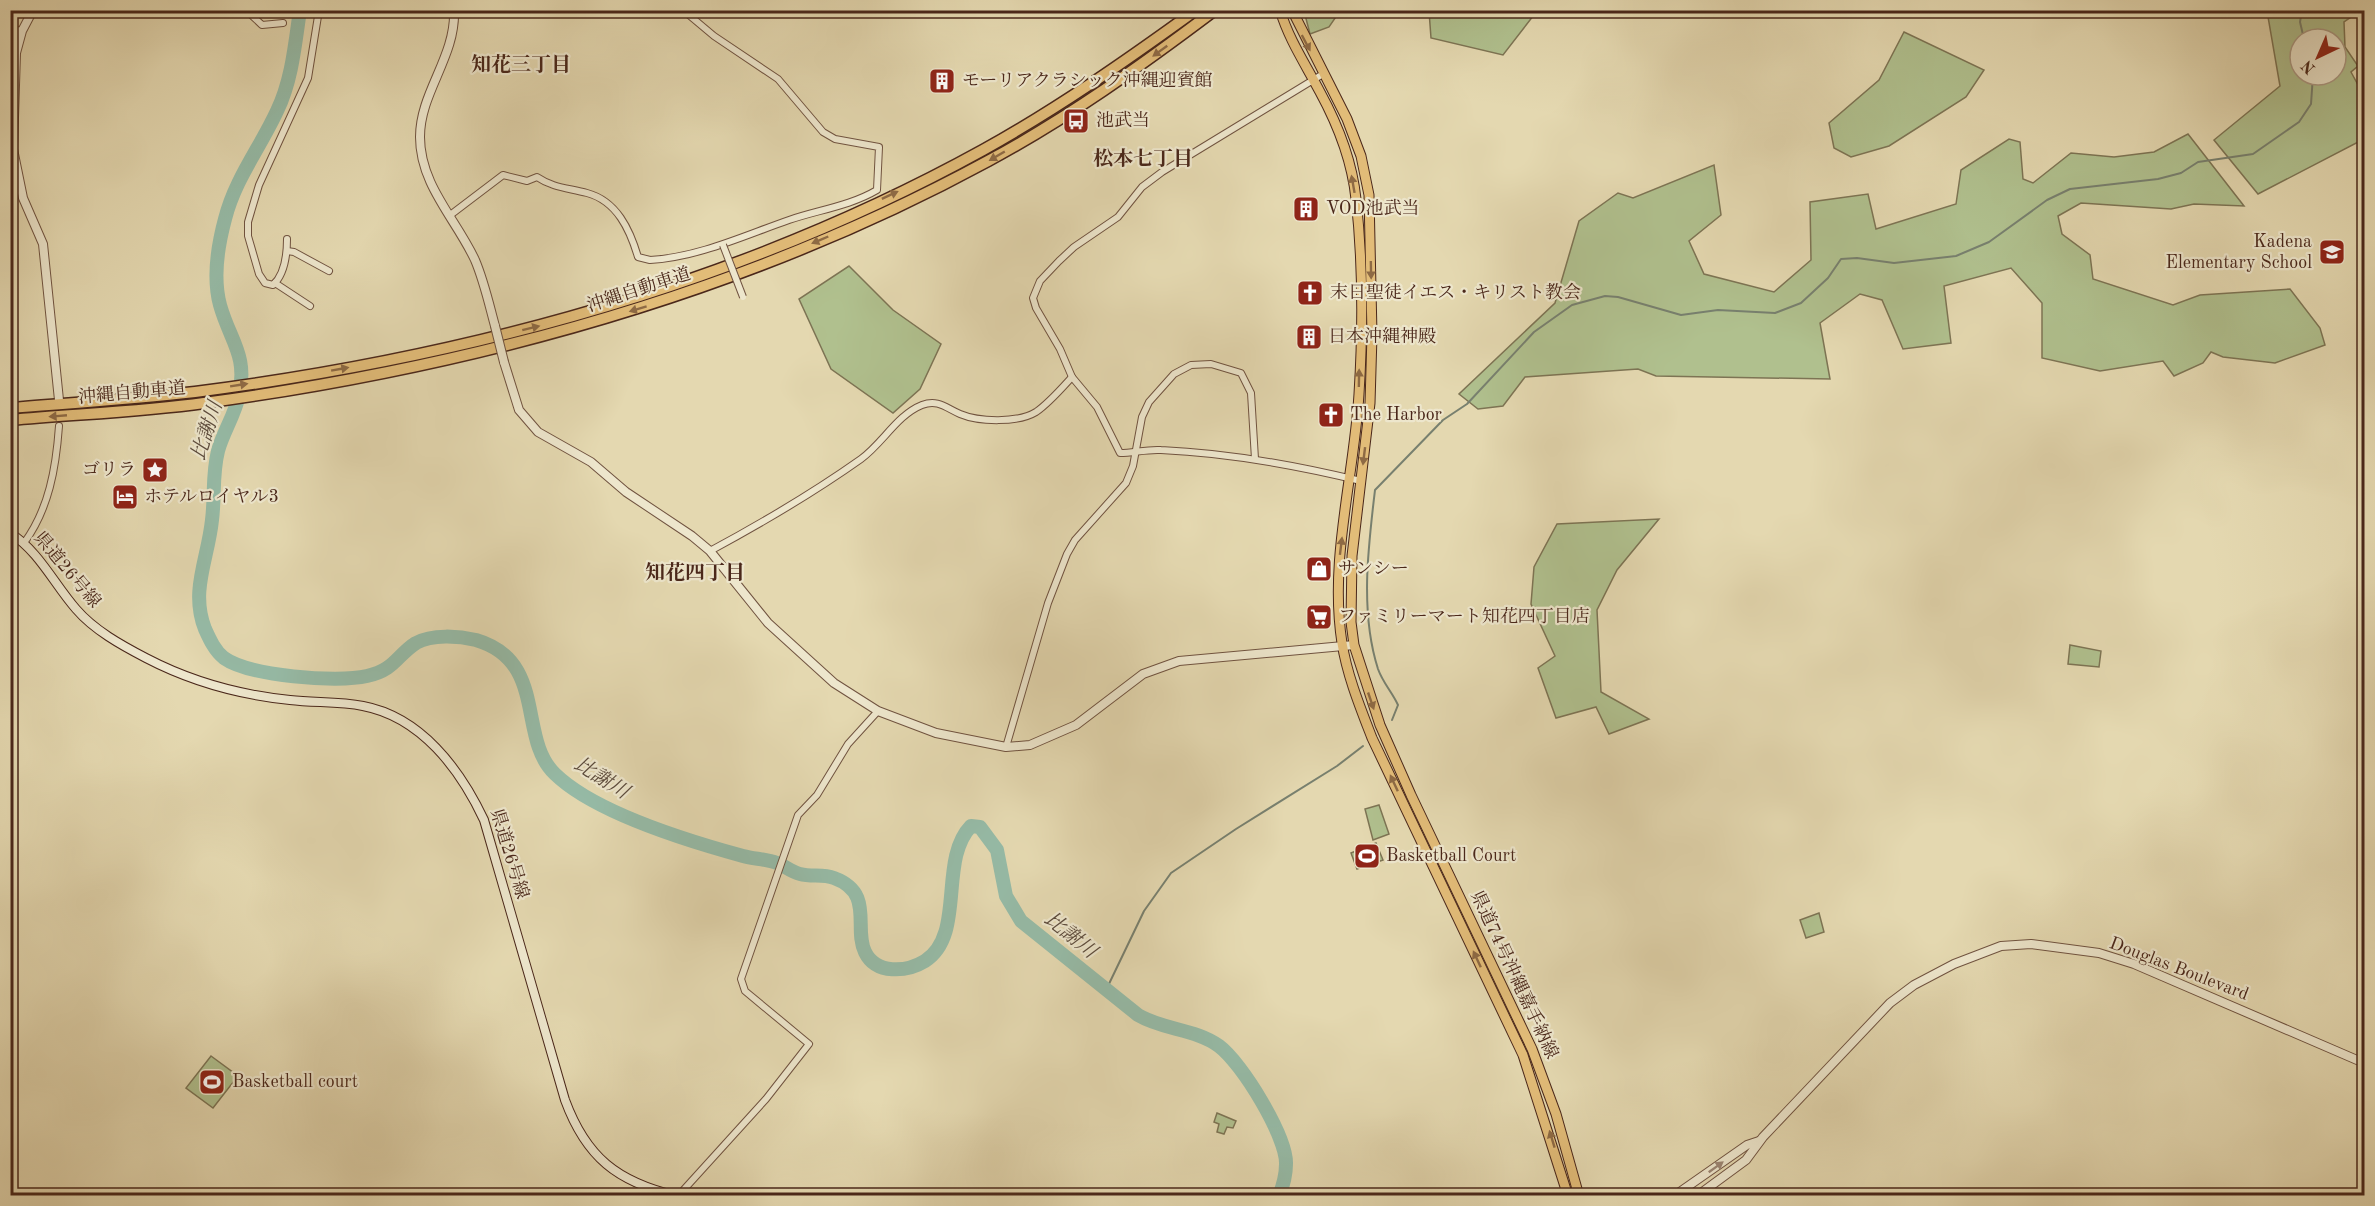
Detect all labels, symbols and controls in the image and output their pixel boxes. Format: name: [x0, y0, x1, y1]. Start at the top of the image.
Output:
north arrow: [2288, 27, 2348, 87]
one-way arrow: [1301, 35, 1311, 52]
one-way arrow: [1153, 45, 1169, 57]
district label: 知花三丁目: [471, 53, 571, 76]
text: N: [2298, 56, 2319, 76]
building icon: モーリアクラシック沖縄迎賓館: [927, 66, 957, 96]
place label: モーリアクラシック沖縄迎賓館: [962, 70, 1212, 90]
bus stop icon: 池武当: [1061, 106, 1091, 136]
place label: 池武当: [1096, 110, 1150, 130]
district label: 松本七丁目: [1093, 148, 1193, 170]
one-way arrow: [988, 151, 1005, 161]
one-way arrow: [1349, 174, 1358, 193]
one-way arrow: [882, 191, 899, 200]
building icon: VOD池武当: [1291, 194, 1321, 224]
place label: VOD池武当: [1326, 198, 1419, 218]
place label: Kadena Elementary School: [2165, 233, 2312, 272]
one-way arrow: [812, 235, 829, 244]
school or university icon: Kadena Elementary School: [2317, 237, 2347, 267]
one-way arrow: [1366, 260, 1376, 279]
street label: 沖縄自動車道: [584, 263, 693, 315]
church icon: 末日聖徒イエス・キリスト教会: [1295, 278, 1325, 308]
place label: 末日聖徒イエス・キリスト教会: [1330, 282, 1581, 302]
one-way arrow: [629, 305, 647, 314]
one-way arrow: [522, 322, 540, 332]
building icon: 日本沖縄神殿: [1294, 322, 1324, 352]
place label: 日本沖縄神殿: [1328, 326, 1436, 346]
one-way arrow: [331, 364, 350, 373]
one-way arrow: [1354, 369, 1364, 388]
street label: 沖縄自動車道: [77, 377, 187, 407]
one-way arrow: [229, 380, 248, 389]
water label: 比謝川: [187, 397, 227, 463]
church icon: The Harbor: [1316, 400, 1346, 430]
place label: The Harbor: [1350, 406, 1443, 424]
one-way arrow: [49, 411, 68, 420]
one-way arrow: [1359, 447, 1369, 466]
place icon: ゴリラ: [140, 455, 170, 485]
place label: ゴリラ: [82, 460, 136, 479]
hotel icon: ホテルロイヤル3: [110, 482, 140, 512]
place label: ホテルロイヤル3: [144, 488, 279, 506]
street label: 県道26号線: [30, 527, 105, 611]
one-way arrow: [1336, 536, 1345, 555]
shop icon: サンシー: [1304, 554, 1334, 584]
place label: サンシー: [1338, 560, 1409, 578]
district label: 知花四丁目: [645, 561, 745, 584]
supermarket icon: ファミリーマート知花四丁目店: [1304, 602, 1334, 632]
place label: ファミリーマート知花四丁目店: [1338, 606, 1590, 626]
one-way arrow: [1367, 692, 1377, 710]
water label: 比謝川: [570, 753, 634, 804]
one-way arrow: [1389, 775, 1398, 792]
street label: 県道26号線: [487, 806, 533, 901]
sports icon: Basketball Court: [1352, 841, 1382, 871]
place label: Basketball Court: [1386, 847, 1516, 865]
street label: 県道74号沖縄嘉手納線: [1467, 887, 1563, 1062]
water label: 比謝川: [1040, 908, 1102, 964]
street label: Douglas Boulevard: [2107, 934, 2251, 1004]
one-way arrow: [1473, 951, 1482, 968]
sports icon: Basketball court: [197, 1067, 227, 1097]
place label: Basketball court: [232, 1073, 358, 1091]
one-way arrow: [1546, 1130, 1556, 1148]
one-way arrow: [1708, 1161, 1724, 1173]

